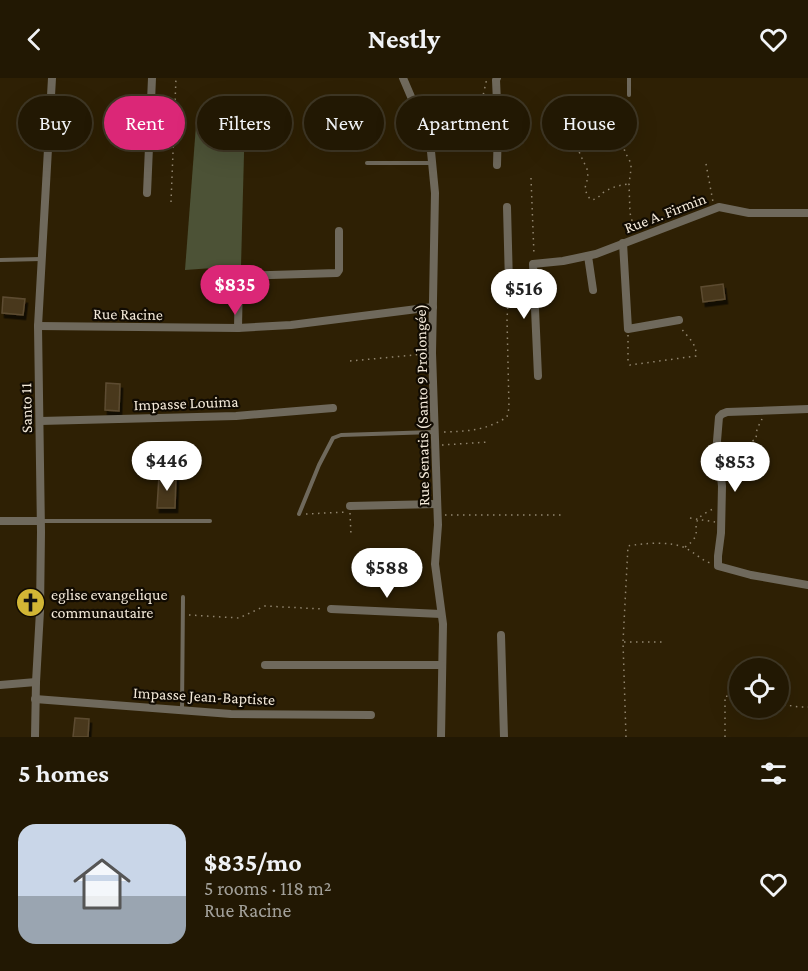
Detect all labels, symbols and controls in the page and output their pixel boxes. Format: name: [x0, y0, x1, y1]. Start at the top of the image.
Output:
icon: back: [18, 23, 51, 56]
icon: heart: [757, 23, 790, 56]
text: Nestly: [368, 24, 440, 54]
chip: Buy: [18, 96, 92, 150]
chip: Rent: [104, 96, 185, 150]
chip: Filters: [197, 96, 292, 150]
chip: New: [304, 96, 384, 150]
chip: Apartment: [396, 96, 530, 150]
chip: House: [542, 96, 637, 150]
street label: Rue A. Firmin: [622, 189, 709, 236]
pin: $835: [199, 265, 271, 316]
pin: $516: [488, 269, 560, 320]
text: $835: [214, 273, 256, 295]
text: $516: [505, 277, 543, 299]
street label: Rue Senatis (Santo 9 Prolongée): [412, 304, 433, 506]
street label: Rue Racine: [93, 305, 163, 323]
street label: Santo 11: [17, 383, 35, 433]
street label: Impasse Louima: [133, 393, 239, 414]
pin: $446: [131, 441, 203, 492]
pin: $853: [699, 442, 771, 493]
text: $446: [146, 449, 188, 471]
text: $853: [715, 450, 755, 472]
pin: $588: [351, 548, 423, 599]
text: $588: [365, 556, 409, 578]
place label: eglise evangelique communautaire: [51, 586, 168, 621]
church icon: eglise evangelique communautaire: [14, 587, 46, 619]
map controls: [729, 658, 789, 718]
button: locate: [729, 658, 789, 718]
street label: Impasse Jean-Baptiste: [132, 684, 275, 709]
icon: filters: [757, 757, 790, 790]
text: 5 homes: [18, 759, 109, 788]
icon: home: [66, 848, 138, 920]
text: $835/mo: [204, 848, 302, 877]
icon: heart: [757, 868, 790, 901]
text: 5 rooms · 118 m²: [204, 877, 332, 899]
text: Rue Racine: [204, 899, 291, 921]

